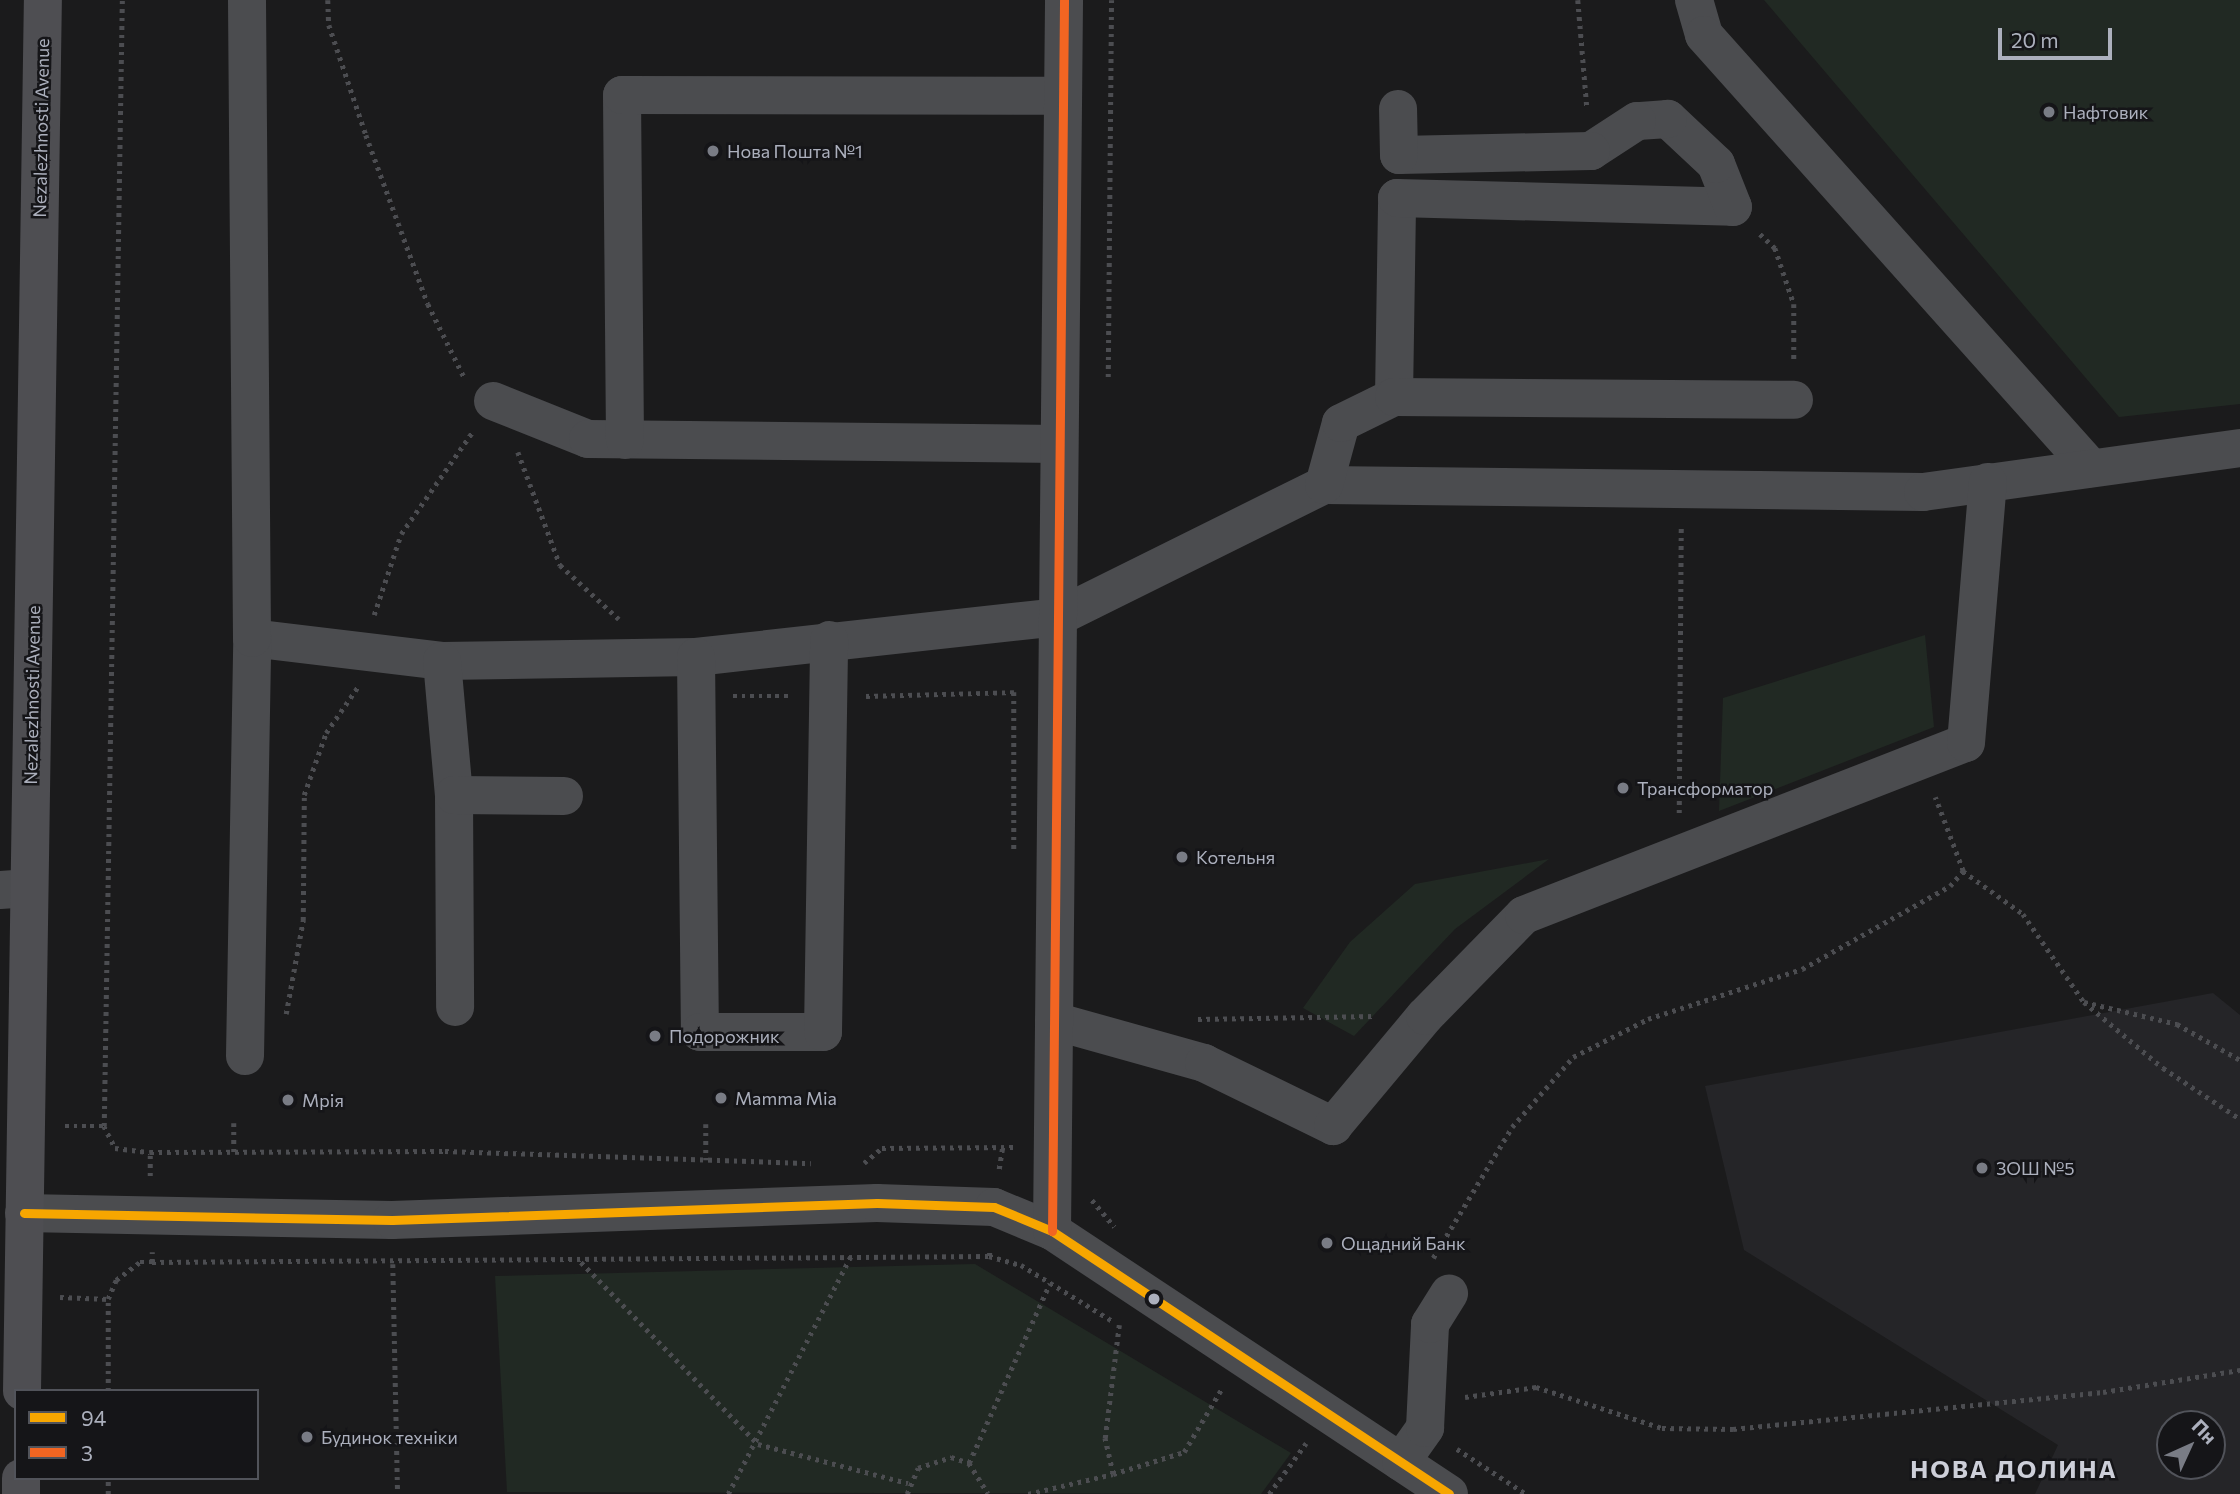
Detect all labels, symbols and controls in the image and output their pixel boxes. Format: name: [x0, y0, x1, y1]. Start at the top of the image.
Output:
scale bar: [2002, 14, 2116, 58]
text: 20 m: [2011, 27, 2059, 52]
street label: Nezalezhnosti Avenue: [29, 38, 53, 218]
place label: Нафтовик: [2063, 101, 2148, 123]
marker: Нафтовик: [2041, 104, 2057, 120]
place label: Нова Пошта №1: [727, 140, 863, 162]
marker: Нова Пошта №1: [705, 143, 721, 159]
street label: Nezalezhnosti Avenue: [20, 605, 44, 785]
place label: Трансформатор: [1637, 777, 1773, 799]
marker: Трансформатор: [1615, 780, 1631, 796]
place label: Котельня: [1196, 846, 1275, 868]
marker: Котельня: [1174, 849, 1190, 865]
place label: Подорожник: [669, 1025, 780, 1047]
marker: Подорожник: [647, 1028, 663, 1044]
place label: Mamma Mia: [735, 1087, 837, 1109]
place label: Мрія: [302, 1089, 344, 1111]
marker: Mamma Mia: [713, 1090, 729, 1106]
marker: Мрія: [280, 1092, 296, 1108]
place label: ЗОШ №5: [1996, 1157, 2075, 1179]
marker: ЗОШ №5: [1974, 1160, 1990, 1176]
place label: Ощадний Банк: [1341, 1232, 1466, 1254]
marker: Ощадний Банк: [1319, 1235, 1335, 1251]
unlabelled marker: [1147, 1292, 1161, 1306]
legend: [14, 1389, 259, 1480]
text: 94: [81, 1405, 106, 1430]
north arrow: [2156, 1410, 2226, 1480]
text: Пн: [2188, 1414, 2222, 1448]
place label: Будинок техніки: [321, 1426, 458, 1448]
marker: Будинок техніки: [299, 1429, 315, 1445]
text: 3: [81, 1440, 93, 1465]
district label: НОВА ДОЛИНА: [1912, 1455, 2116, 1483]

